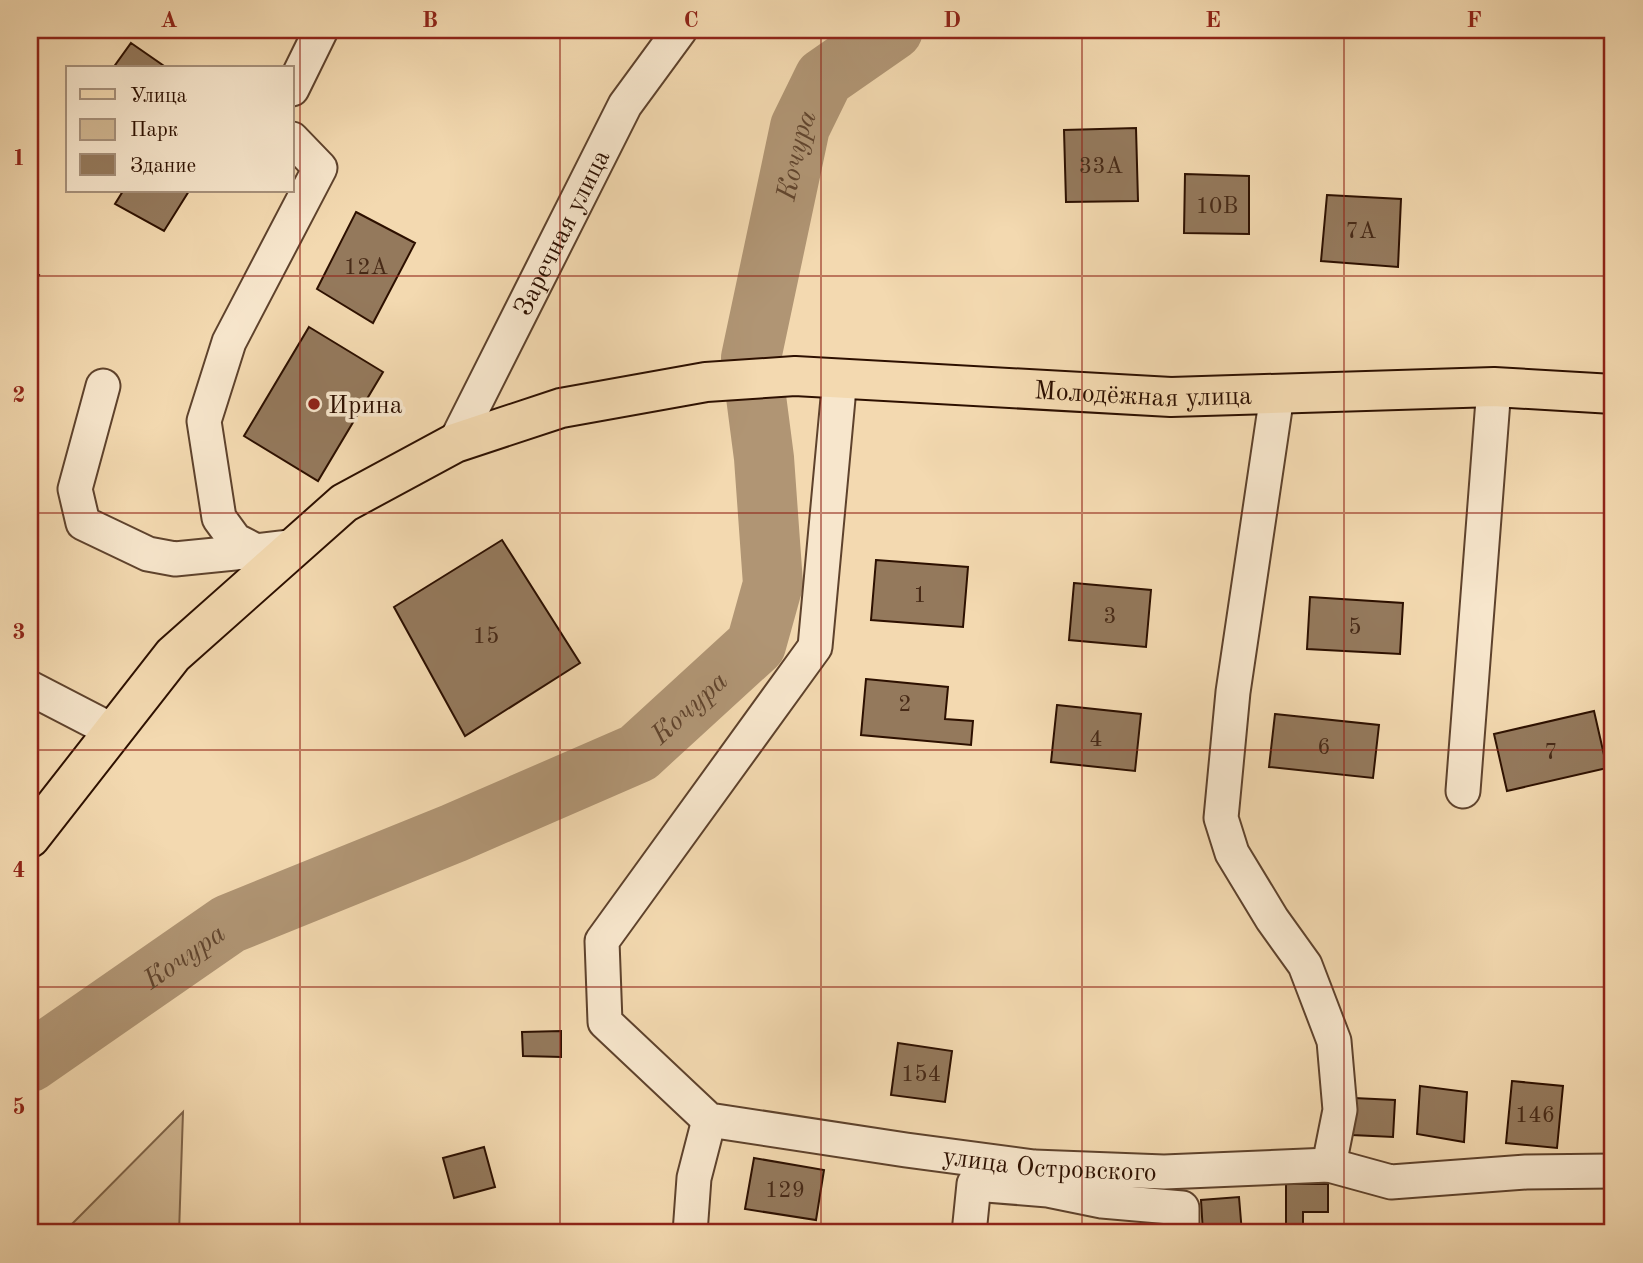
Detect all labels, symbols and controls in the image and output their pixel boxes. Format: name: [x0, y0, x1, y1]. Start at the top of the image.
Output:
text: A: [160, 9, 178, 32]
text: B: [422, 9, 438, 32]
text: C: [683, 9, 699, 32]
text: D: [943, 9, 961, 32]
text: E: [1205, 9, 1221, 32]
text: F: [1466, 9, 1482, 32]
legend: [66, 66, 294, 192]
text: Улица: [130, 86, 187, 107]
water label: Кочура: [774, 106, 823, 204]
text: Парк: [130, 120, 179, 141]
street label: Заречная улица: [510, 146, 615, 320]
text: 1: [12, 147, 26, 170]
house number: 33А: [1079, 155, 1124, 178]
text: Здание: [130, 156, 196, 177]
house number: 10В: [1196, 195, 1238, 218]
house number: 7А: [1346, 220, 1377, 243]
house number: 12А: [344, 256, 389, 279]
street label: Молодёжная улица: [1034, 378, 1253, 412]
text: 2: [12, 384, 26, 407]
place label: Ирина: [328, 393, 403, 419]
marker: Ирина: [306, 396, 322, 412]
house number: 1: [913, 584, 927, 607]
house number: 3: [1103, 605, 1117, 628]
house number: 5: [1348, 616, 1362, 639]
text: 3: [12, 621, 26, 644]
house number: 15: [473, 625, 499, 648]
water label: Кочура: [646, 667, 734, 751]
house number: 2: [898, 693, 912, 716]
house number: 4: [1089, 728, 1103, 751]
house number: 6: [1317, 736, 1331, 759]
house number: 7: [1544, 741, 1558, 764]
text: 4: [12, 859, 26, 882]
water label: Кочура: [139, 920, 231, 996]
house number: 154: [901, 1063, 941, 1086]
text: 5: [12, 1096, 26, 1119]
house number: 146: [1515, 1104, 1555, 1127]
street label: улица Островского: [941, 1144, 1157, 1187]
house number: 129: [765, 1179, 805, 1202]

